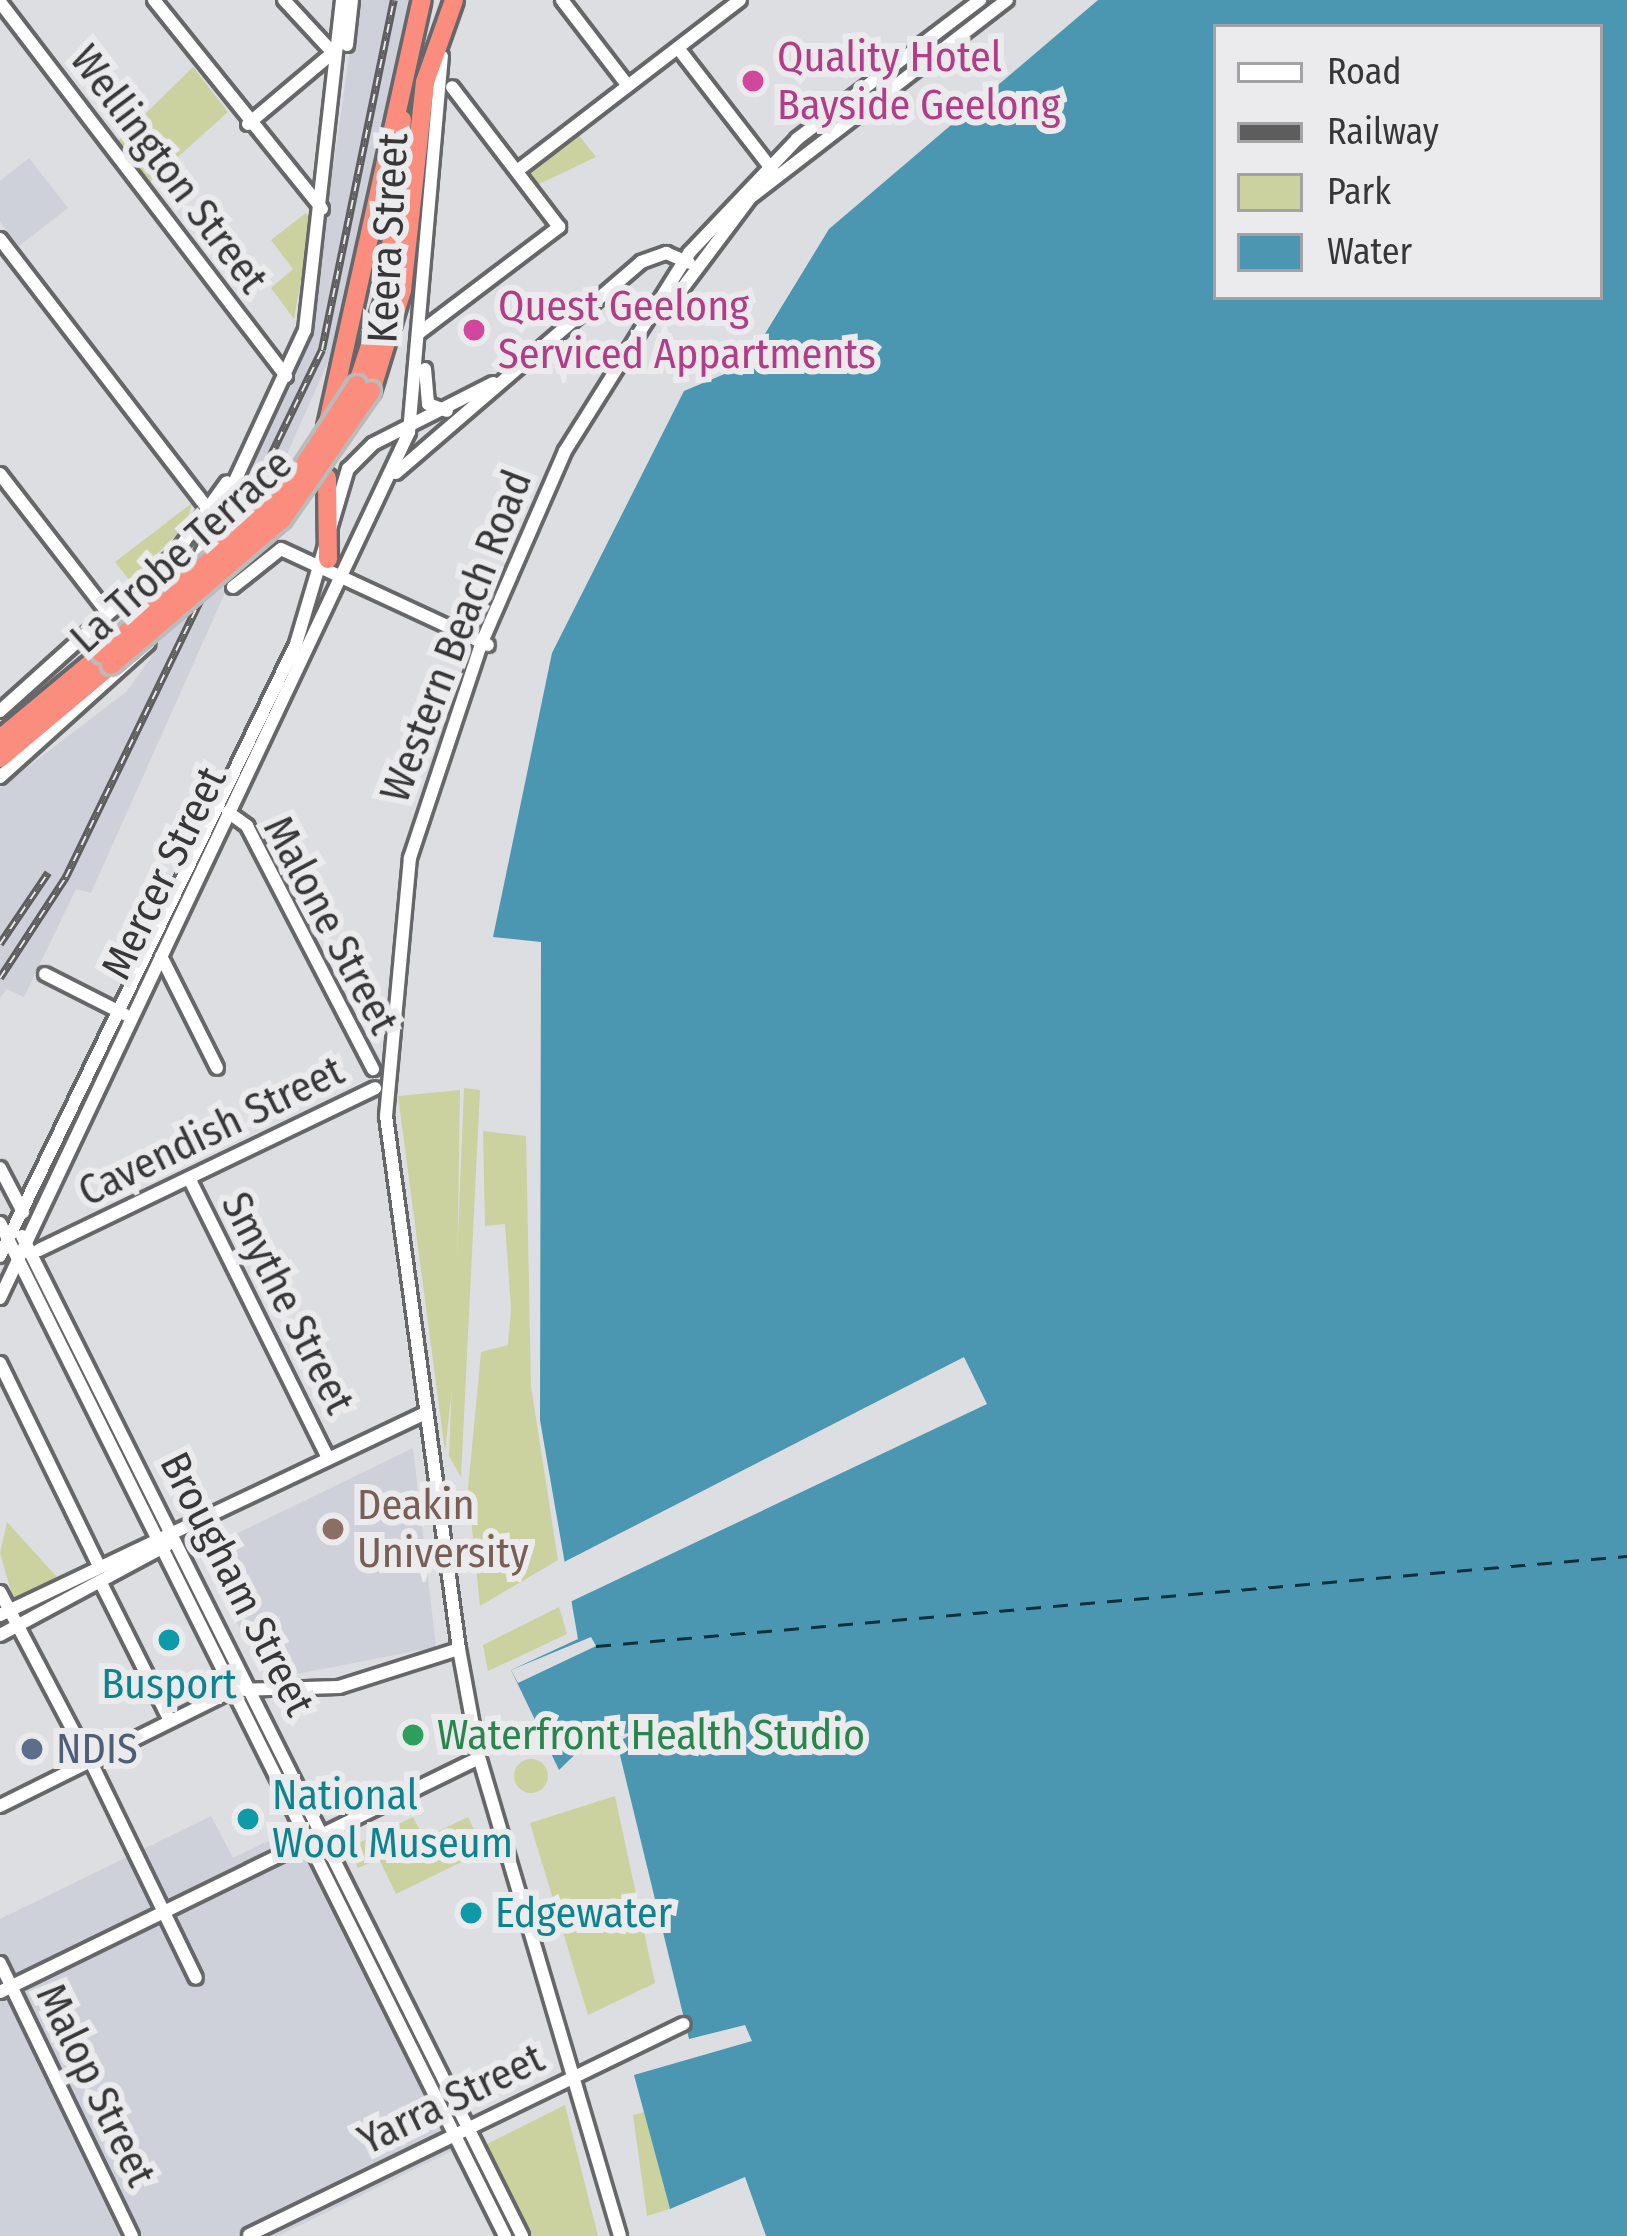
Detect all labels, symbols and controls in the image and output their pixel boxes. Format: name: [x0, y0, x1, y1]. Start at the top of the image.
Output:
legend: [1213, 24, 1603, 300]
place label: Quality Hotel Bayside Geelong: [777, 32, 1060, 130]
street label: Wellington Street: [60, 35, 278, 303]
text: Road: [1327, 50, 1402, 94]
marker: Quality Hotel Bayside Geelong: [740, 68, 766, 94]
text: Railway: [1327, 110, 1439, 154]
street label: Keera Street: [357, 132, 419, 344]
text: Park: [1327, 170, 1391, 214]
text: Water: [1327, 230, 1412, 274]
place label: Quest Geelong Serviced Appartments: [498, 281, 876, 380]
marker: Quest Geelong Serviced Appartments: [461, 317, 487, 343]
street label: La Trobe Terrace: [60, 439, 302, 663]
street label: Western Beach Road: [370, 463, 542, 809]
street label: Mercer Street: [91, 759, 237, 987]
street label: Malone Street: [253, 808, 409, 1042]
street label: Cavendish Street: [70, 1045, 352, 1217]
street label: Smythe Street: [211, 1184, 365, 1422]
street label: Brougham Street: [149, 1444, 325, 1724]
place label: Deakin University: [357, 1480, 529, 1579]
marker: Deakin University: [320, 1516, 346, 1542]
marker: Busport: [156, 1627, 182, 1653]
place label: Busport: [101, 1659, 237, 1709]
place label: Waterfront Health Studio: [437, 1710, 865, 1760]
marker: Waterfront Health Studio: [400, 1722, 426, 1748]
place label: NDIS: [56, 1724, 138, 1774]
marker: NDIS: [19, 1736, 45, 1762]
place label: National Wool Museum: [272, 1770, 513, 1868]
marker: National Wool Museum: [235, 1806, 261, 1832]
place label: Edgewater: [495, 1888, 672, 1938]
marker: Edgewater: [458, 1900, 484, 1926]
street label: Malop Street: [25, 1976, 167, 2194]
street label: Yarra Street: [350, 2033, 552, 2165]

